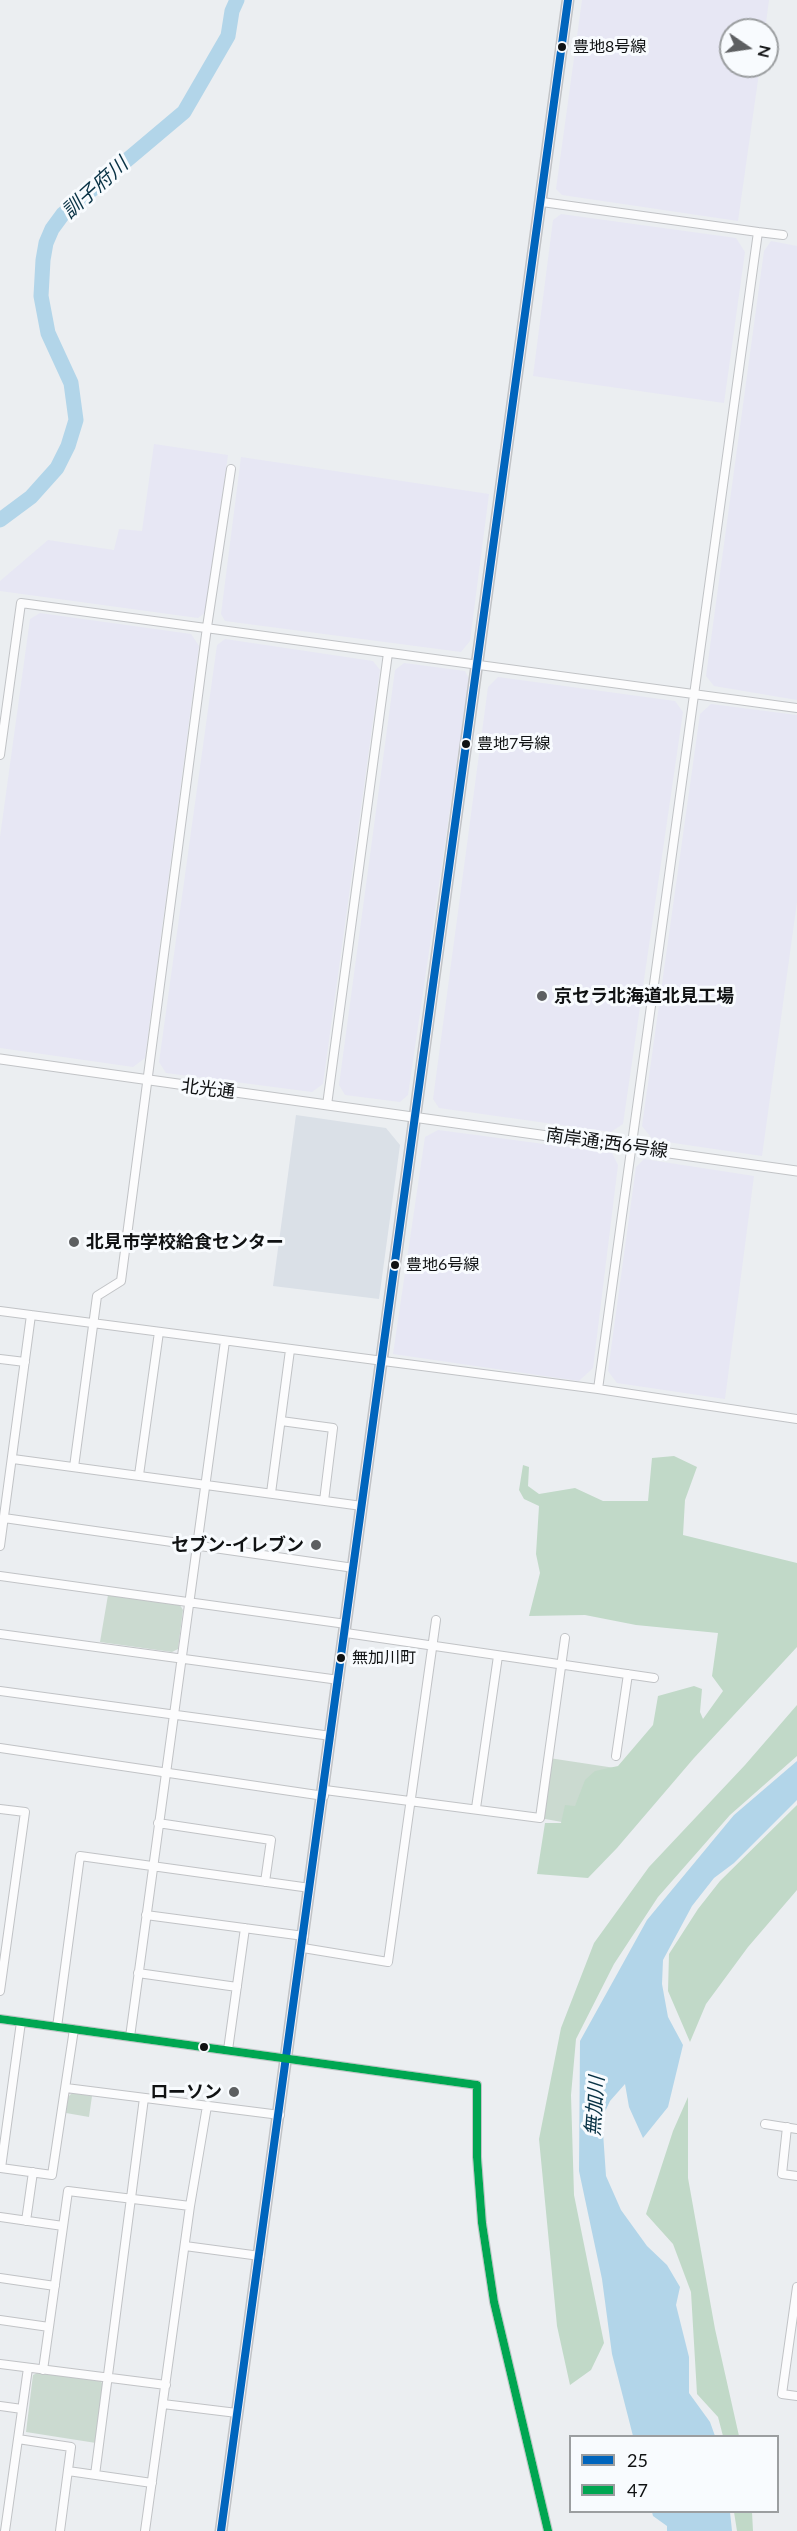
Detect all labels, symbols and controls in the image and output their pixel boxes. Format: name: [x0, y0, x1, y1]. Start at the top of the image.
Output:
north arrow: [719, 18, 779, 78]
place label: 豊地8号線: [573, 37, 646, 57]
marker: 豊地8号線: [556, 41, 568, 53]
text: N: [754, 44, 776, 60]
water label: 訓子府川: [57, 152, 133, 224]
place label: 豊地7号線: [477, 734, 550, 754]
marker: 豊地7号線: [460, 738, 472, 750]
place label: 京セラ北海道北見工場: [554, 985, 734, 1007]
marker: 京セラ北海道北見工場: [535, 989, 549, 1003]
street label: 北光通: [180, 1075, 236, 1103]
street label: 南岸通;西6号線: [545, 1124, 669, 1162]
place label: 北見市学校給食センター: [86, 1231, 284, 1253]
marker: 北見市学校給食センター: [67, 1235, 81, 1249]
place label: 豊地6号線: [406, 1255, 479, 1275]
marker: 豊地6号線: [389, 1259, 401, 1271]
place label: セブン-イレブン: [171, 1534, 304, 1556]
marker: セブン-イレブン: [309, 1538, 323, 1552]
place label: 無加川町: [352, 1648, 416, 1668]
marker: 無加川町: [335, 1652, 347, 1664]
unlabelled marker: [198, 2041, 210, 2053]
water label: 無加川: [581, 2075, 609, 2137]
place label: ローソン: [150, 2081, 222, 2103]
marker: ローソン: [227, 2085, 241, 2099]
legend: [569, 2435, 779, 2513]
text: 25: [627, 2449, 648, 2471]
text: 47: [627, 2479, 648, 2501]

